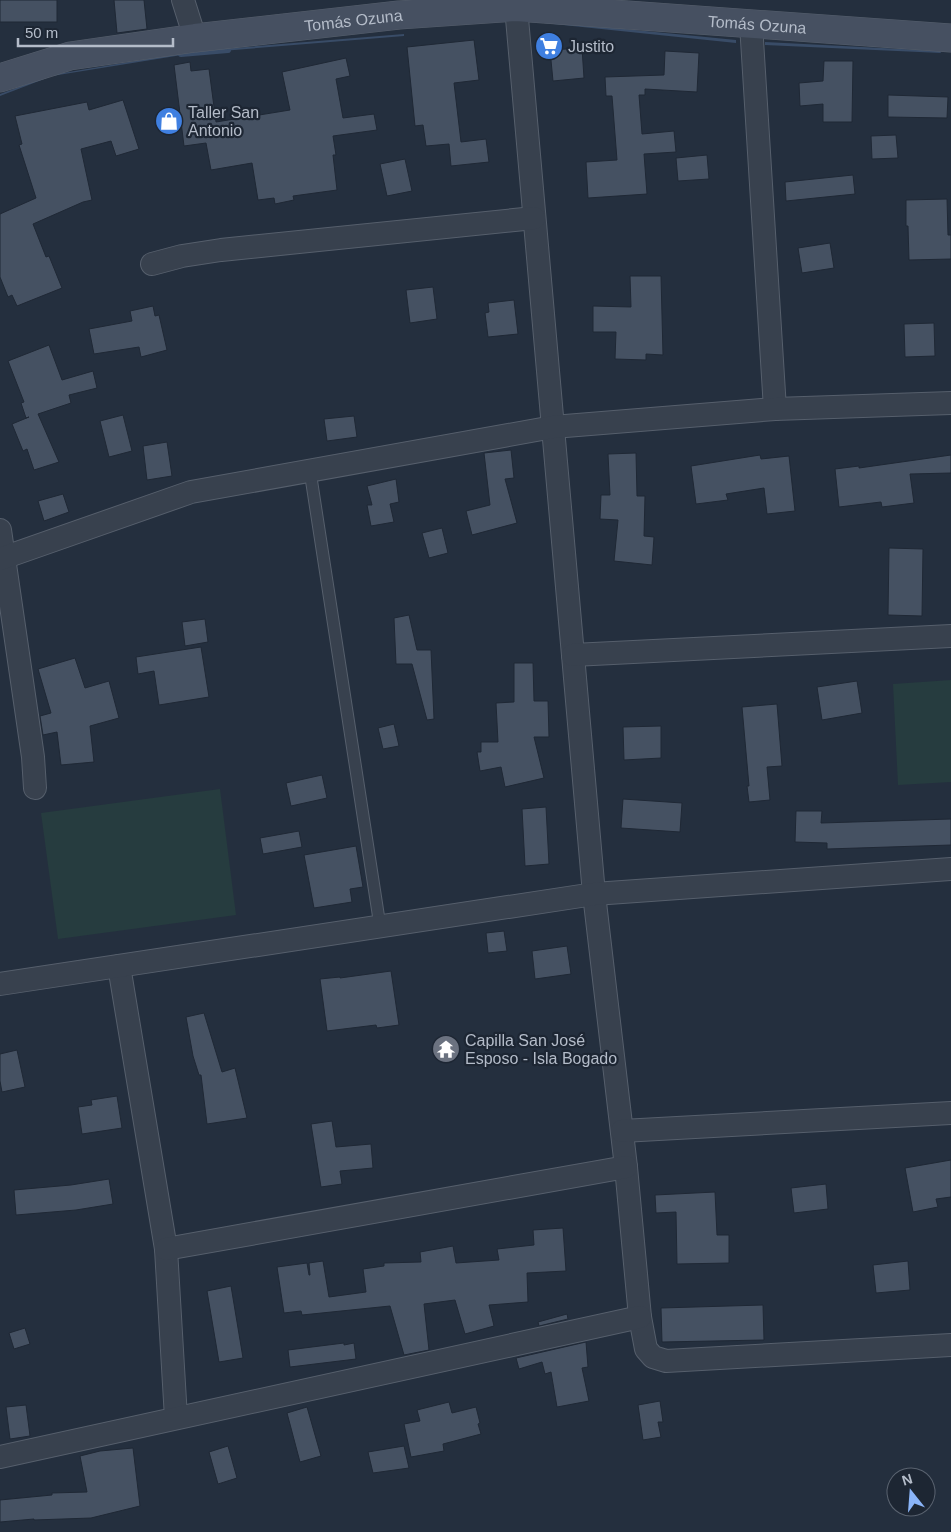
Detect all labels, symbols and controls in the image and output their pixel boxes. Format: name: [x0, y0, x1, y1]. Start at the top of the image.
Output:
street label: Tomás Ozuna: [303, 6, 403, 34]
street label: Tomás Ozuna: [707, 12, 807, 36]
scale bar: [18, 15, 172, 47]
text: 50 m: [25, 24, 58, 41]
supermarket icon: Justito: [534, 31, 564, 61]
place label: Justito: [568, 38, 614, 55]
place label: Taller San Antonio: [188, 104, 259, 139]
shop icon: Taller San Antonio: [154, 106, 184, 136]
place label: Capilla San José Esposo - Isla Bogado: [465, 1032, 617, 1067]
temple icon: Capilla San José Esposo - Isla Bogado: [431, 1034, 461, 1064]
north arrow: [886, 1467, 936, 1517]
text: N: [900, 1470, 914, 1489]

